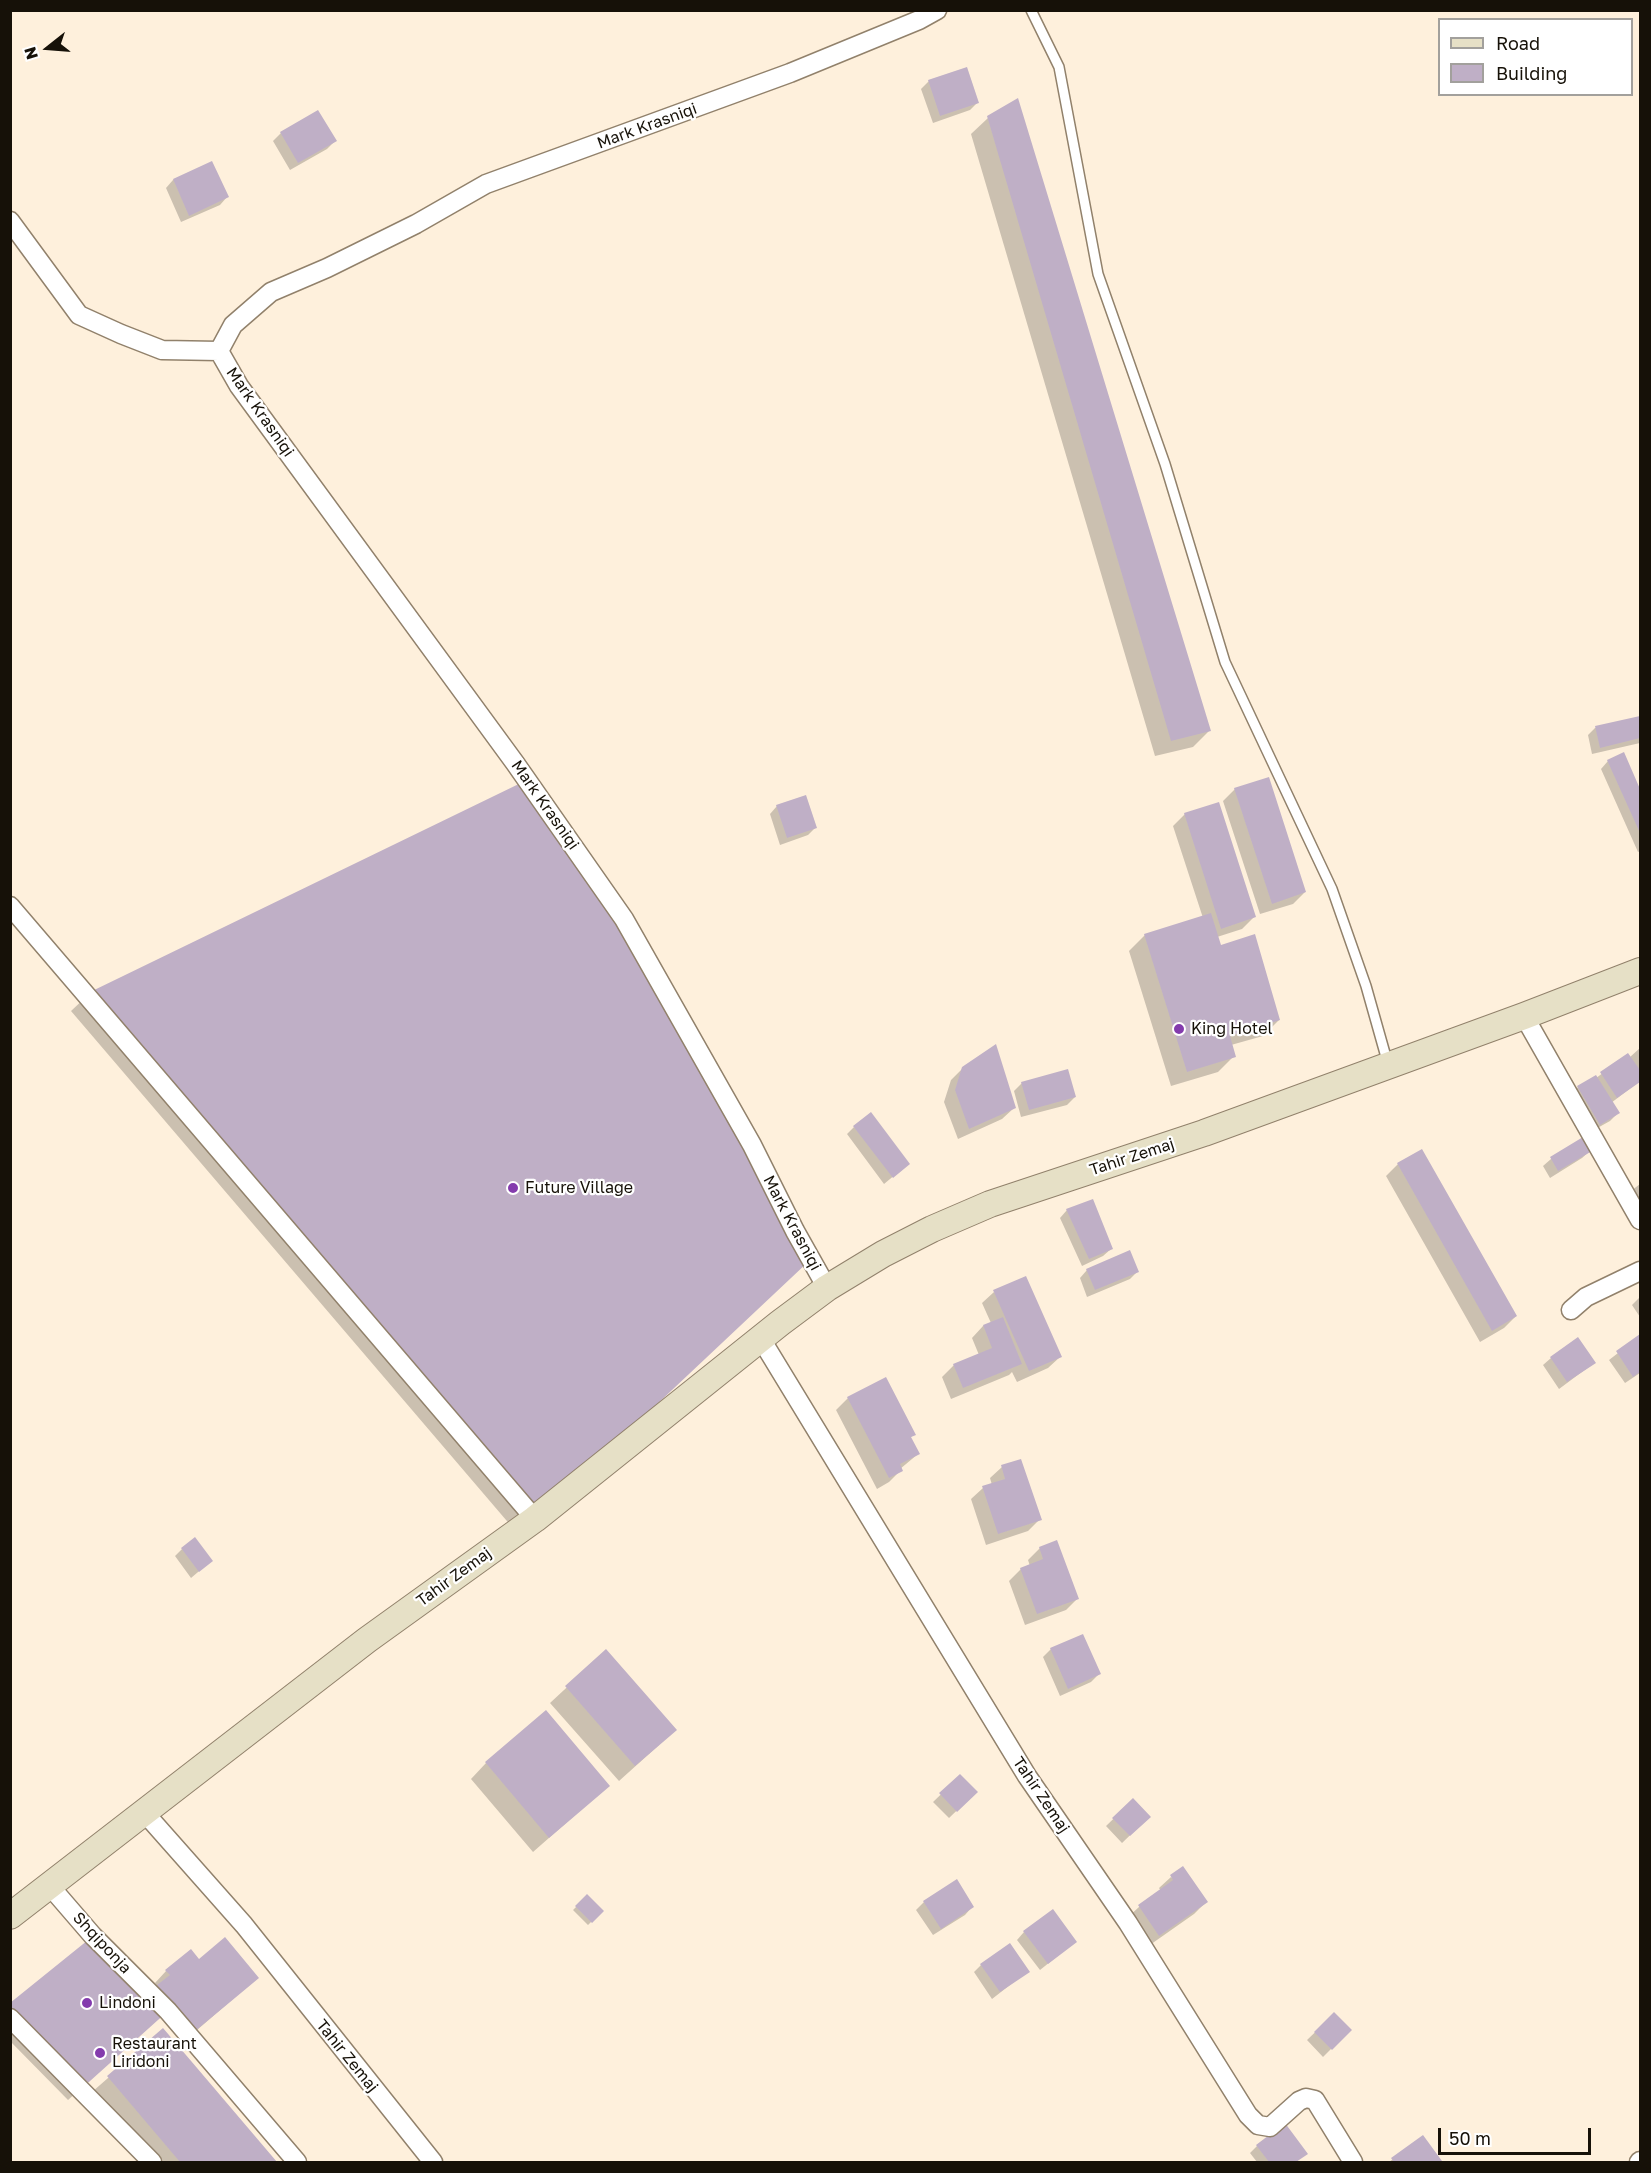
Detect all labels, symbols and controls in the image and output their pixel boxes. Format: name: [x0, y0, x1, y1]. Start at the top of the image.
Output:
north arrow: [18, 18, 78, 78]
legend: [1438, 18, 1633, 96]
text: Road: [1496, 32, 1540, 54]
text: N: [19, 45, 42, 62]
text: Building: [1496, 62, 1567, 84]
street label: Mark Krasniqi: [594, 99, 700, 153]
street label: Mark Krasniqi: [222, 363, 298, 461]
street label: Mark Krasniqi: [507, 756, 583, 854]
place label: King Hotel: [1191, 1019, 1273, 1039]
marker: King Hotel: [1172, 1022, 1186, 1036]
street label: Tahir Zemaj: [1087, 1134, 1177, 1180]
street label: Mark Krasniqi: [759, 1172, 825, 1274]
place label: Future Village: [525, 1178, 633, 1198]
marker: Future Village: [506, 1181, 520, 1195]
street label: Tahir Zemaj: [413, 1543, 495, 1611]
street label: Tahir Zemaj: [1008, 1753, 1074, 1837]
street label: Shqiponja: [69, 1908, 135, 1978]
place label: Lindoni: [99, 1993, 156, 2013]
marker: Lindoni: [80, 1996, 94, 2010]
street label: Tahir Zemaj: [312, 2016, 382, 2096]
place label: Restaurant Liridoni: [112, 2034, 197, 2072]
marker: Restaurant Liridoni: [93, 2046, 107, 2060]
scale bar: [1441, 2116, 1594, 2154]
text: 50 m: [1449, 2127, 1491, 2149]

